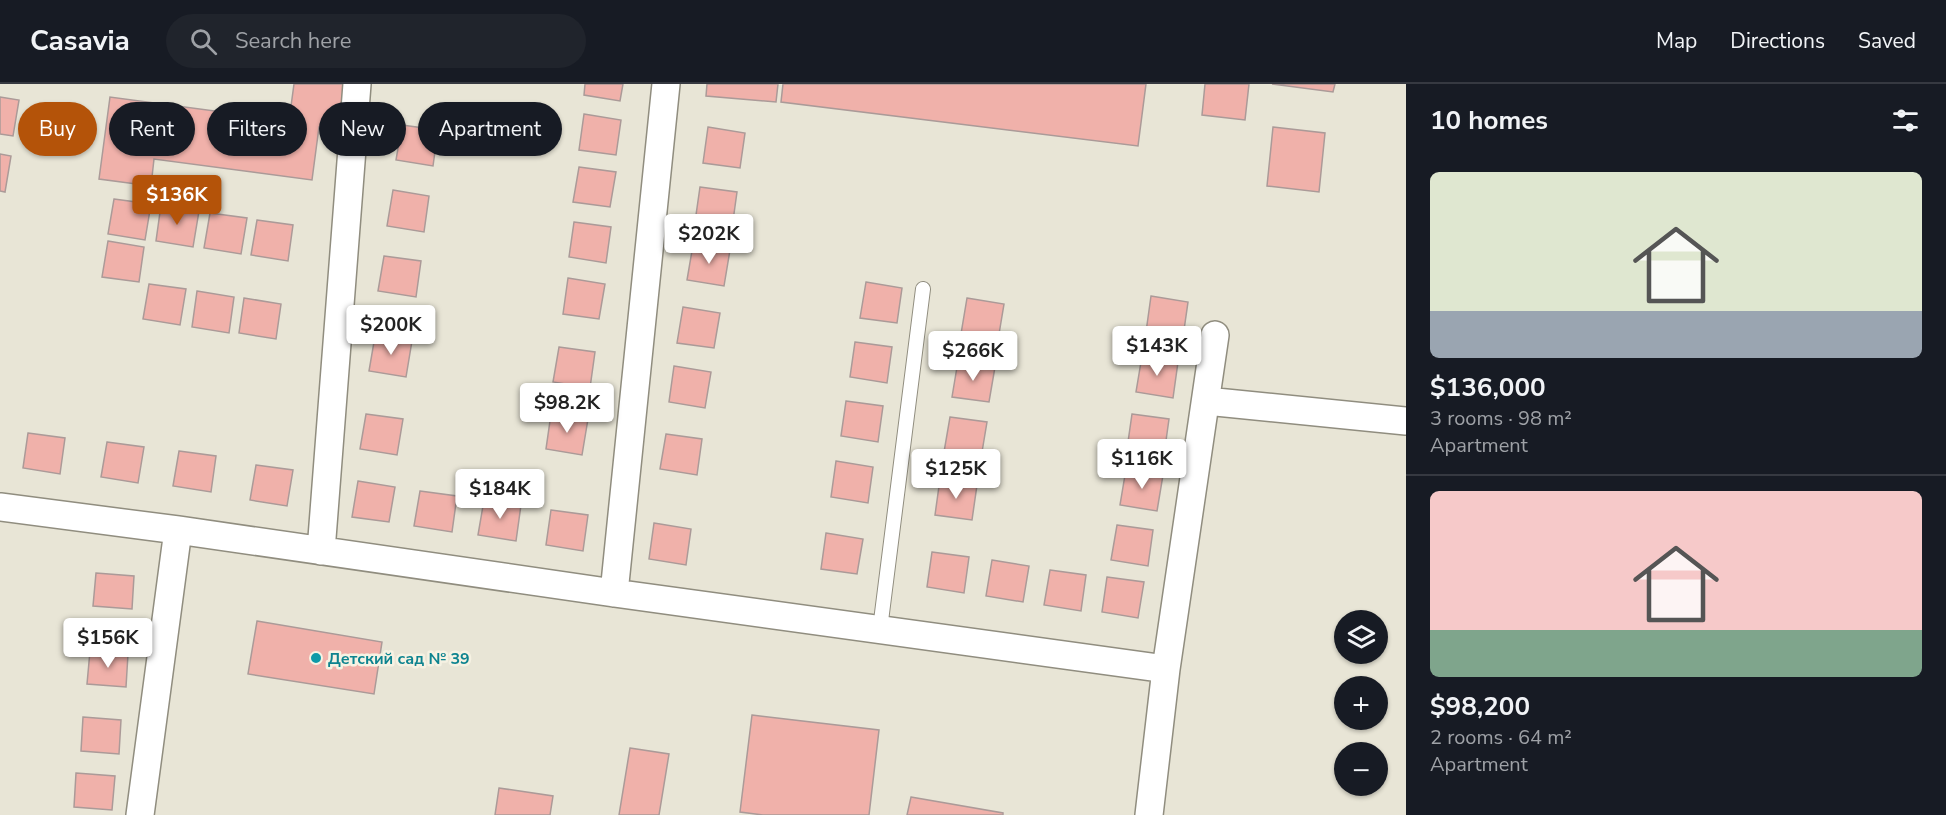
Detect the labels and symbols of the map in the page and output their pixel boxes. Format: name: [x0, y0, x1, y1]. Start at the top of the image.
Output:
pin: $136K: [135, 175, 219, 226]
pin: $202K: [667, 214, 751, 265]
pin: $200K: [349, 305, 433, 356]
pin: $143K: [1115, 326, 1199, 377]
pin: $266K: [931, 331, 1015, 382]
pin: $98.2K: [518, 383, 616, 434]
pin: $116K: [1100, 439, 1184, 490]
pin: $125K: [914, 449, 998, 500]
pin: $184K: [458, 469, 542, 520]
pin: $156K: [66, 618, 150, 669]
place label: Детский сад № 39: [328, 648, 470, 670]
marker: Детский сад № 39: [309, 651, 323, 665]

